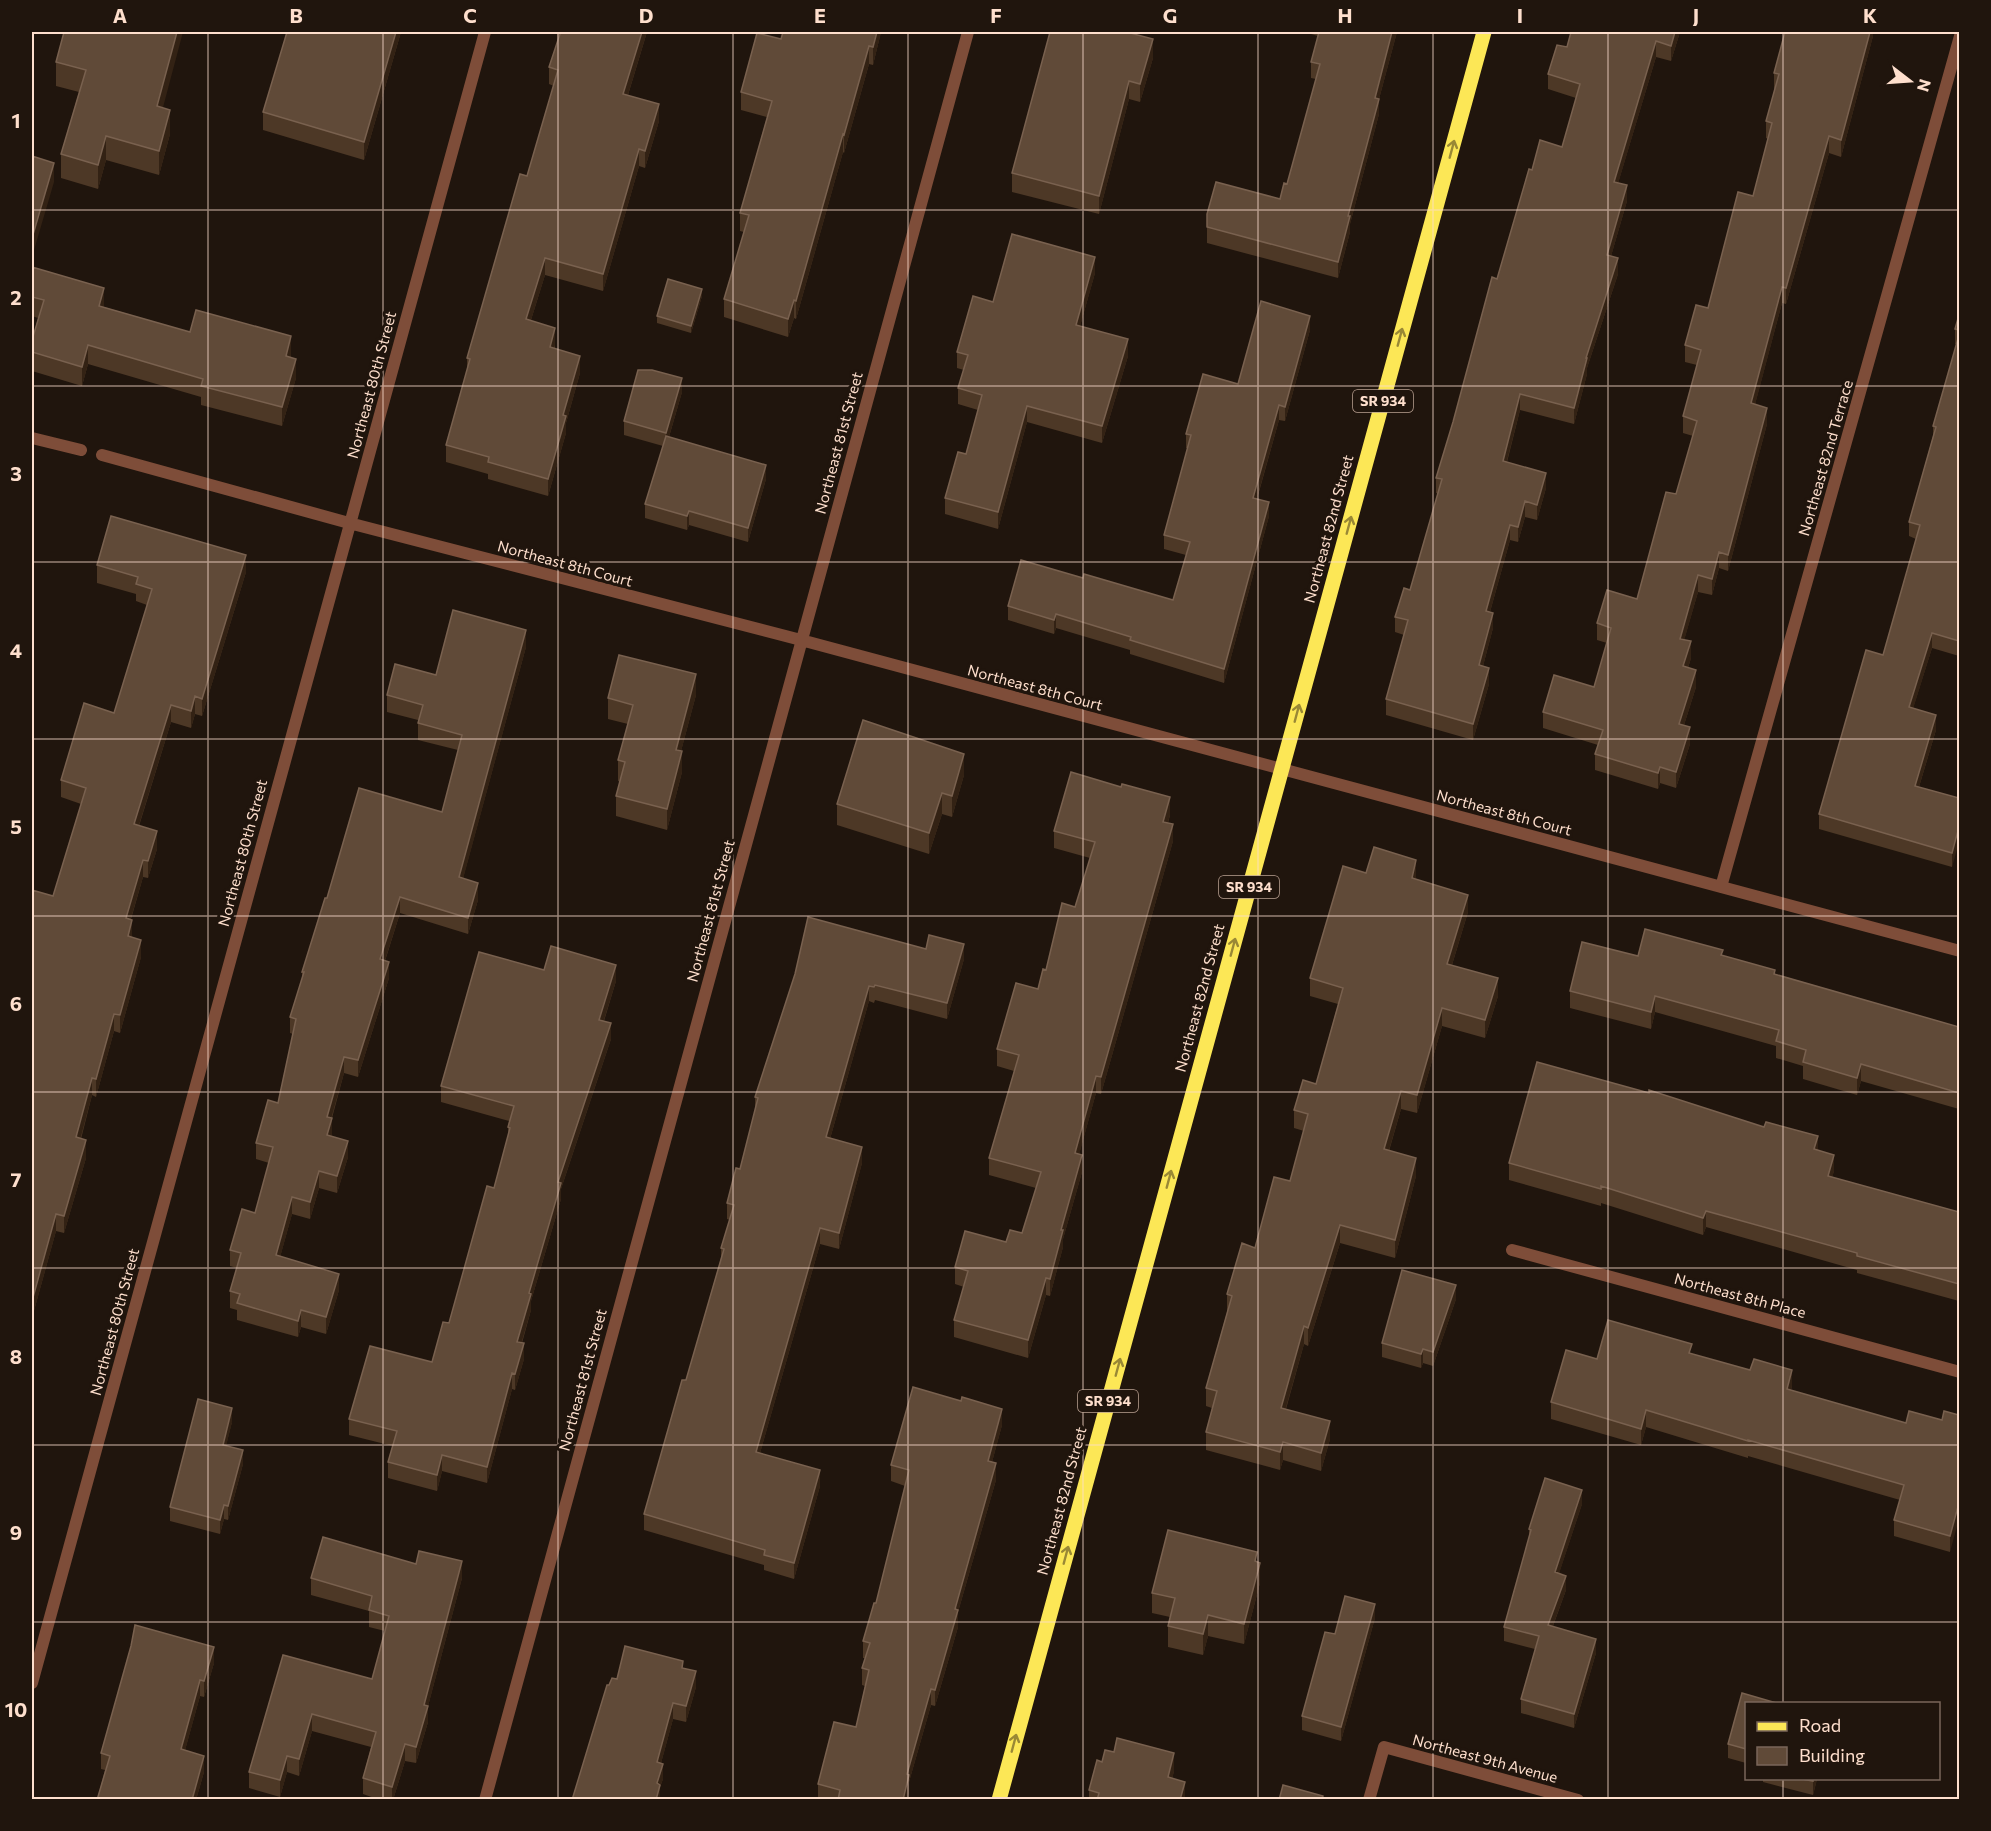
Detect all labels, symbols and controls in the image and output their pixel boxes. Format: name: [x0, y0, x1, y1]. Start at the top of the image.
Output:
text: A: [113, 3, 127, 27]
text: B: [289, 3, 303, 27]
text: C: [463, 3, 477, 27]
text: D: [639, 3, 653, 27]
text: E: [814, 3, 826, 27]
text: F: [990, 3, 1002, 27]
text: G: [1163, 3, 1177, 27]
text: H: [1338, 3, 1353, 27]
text: I: [1517, 3, 1523, 27]
text: J: [1693, 3, 1699, 27]
text: K: [1863, 3, 1877, 27]
north arrow: [1880, 51, 1940, 111]
text: N: [1914, 77, 1936, 94]
text: 1: [11, 108, 21, 132]
one-way arrow: [1447, 140, 1458, 159]
text: 2: [10, 285, 22, 309]
street label: Northeast 80th Street: [343, 309, 399, 460]
one-way arrow: [1395, 328, 1406, 347]
street label: Northeast 81st Street: [810, 370, 866, 516]
street label: Northeast 82nd Terrace: [1794, 378, 1856, 538]
road number: SR 934: [1353, 390, 1413, 412]
street label: Northeast 82nd Street: [1300, 453, 1356, 605]
text: 3: [10, 461, 22, 485]
one-way arrow: [1343, 516, 1355, 535]
street label: Northeast 8th Court: [496, 536, 635, 590]
text: 4: [10, 638, 22, 662]
street label: Northeast 8th Court: [966, 660, 1105, 714]
one-way arrow: [1292, 704, 1303, 723]
street label: Northeast 80th Street: [214, 777, 270, 928]
street label: Northeast 8th Court: [1435, 785, 1574, 839]
text: 5: [10, 814, 22, 838]
street label: Northeast 81st Street: [682, 838, 738, 984]
road number: SR 934: [1219, 876, 1279, 898]
street label: Northeast 82nd Street: [1171, 922, 1227, 1074]
one-way arrow: [1228, 938, 1239, 957]
text: 6: [10, 991, 22, 1015]
text: 7: [11, 1167, 22, 1191]
one-way arrow: [1164, 1170, 1176, 1189]
street label: Northeast 80th Street: [86, 1246, 142, 1397]
street label: Northeast 8th Place: [1672, 1269, 1808, 1321]
street label: Northeast 81st Street: [554, 1307, 610, 1453]
text: 8: [10, 1344, 22, 1368]
one-way arrow: [1112, 1358, 1124, 1377]
road number: SR 934: [1078, 1390, 1138, 1412]
street label: Northeast 82nd Street: [1033, 1425, 1089, 1577]
text: 9: [10, 1520, 22, 1544]
one-way arrow: [1061, 1546, 1072, 1565]
text: 10: [5, 1697, 27, 1721]
legend: [1745, 1702, 1940, 1780]
text: Road: [1799, 1714, 1841, 1736]
street label: Northeast 9th Avenue: [1411, 1730, 1560, 1786]
one-way arrow: [1009, 1734, 1021, 1753]
text: Building: [1799, 1744, 1865, 1766]

